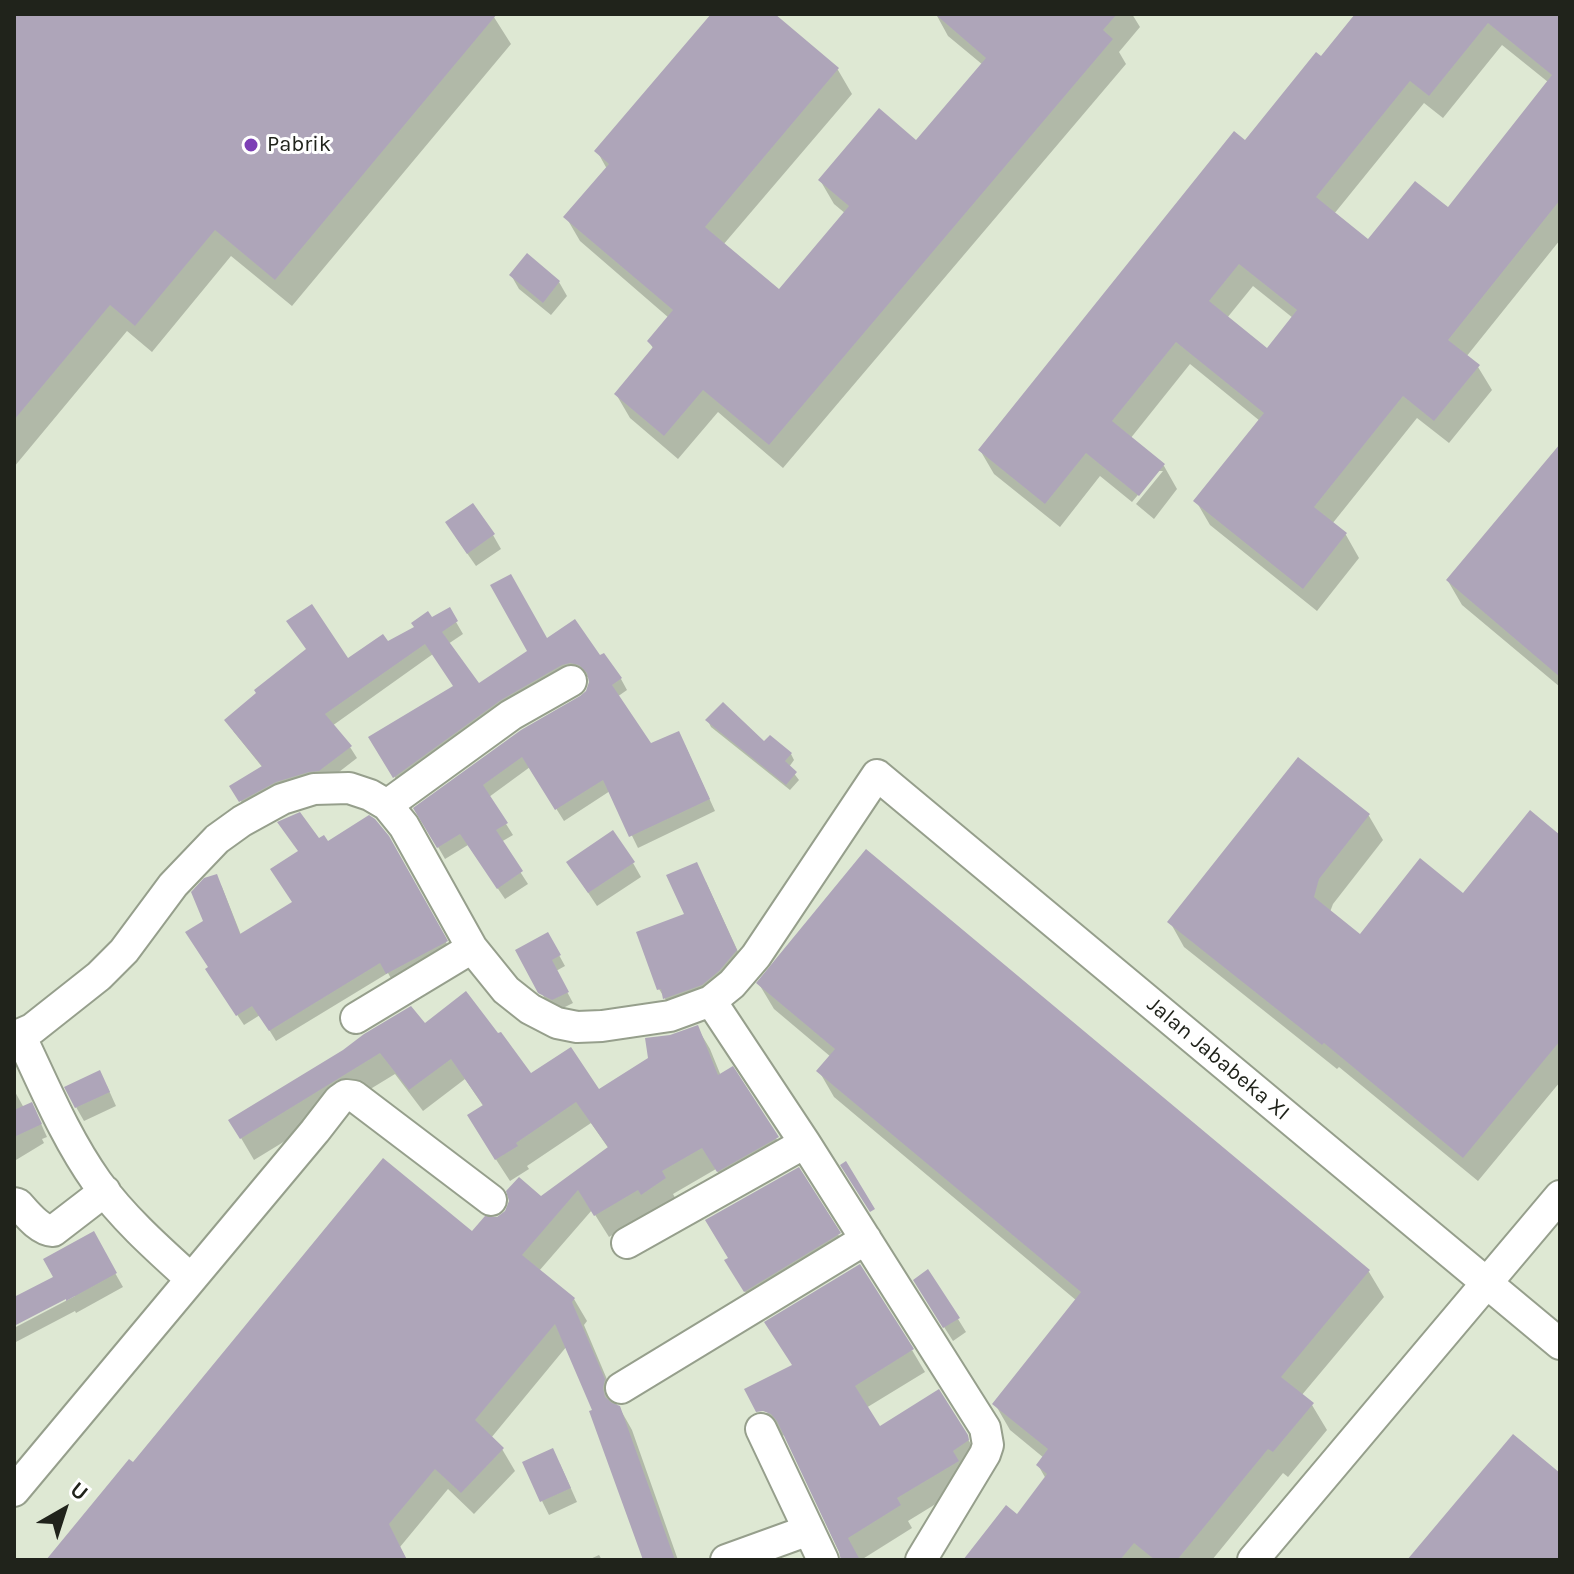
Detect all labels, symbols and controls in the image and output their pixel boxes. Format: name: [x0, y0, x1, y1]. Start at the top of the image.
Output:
place label: Pabrik: [267, 132, 331, 158]
marker: Pabrik: [242, 136, 260, 154]
street label: Jalan Jababeka XI: [1141, 992, 1295, 1126]
north arrow: [24, 1470, 104, 1550]
text: U: [65, 1476, 93, 1506]

